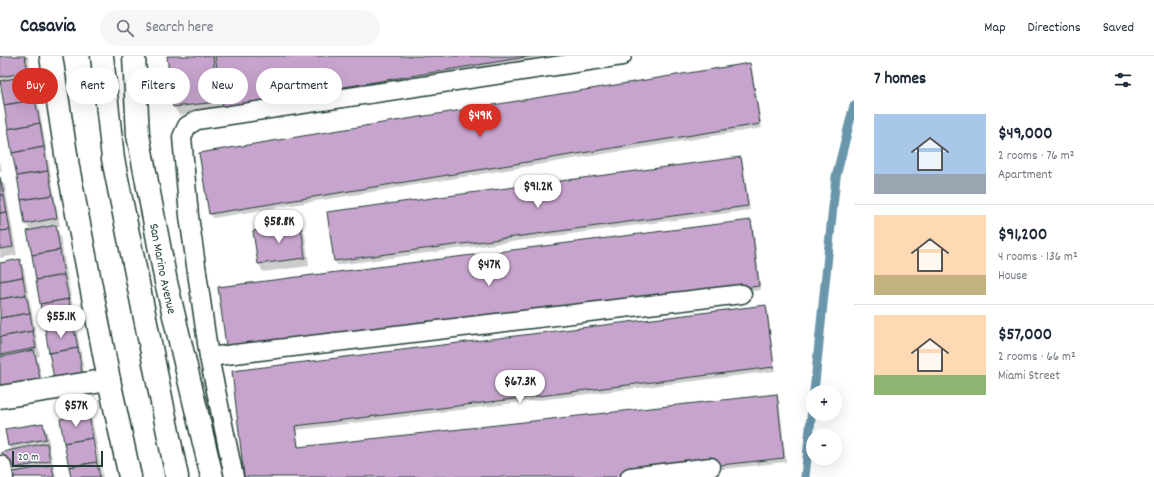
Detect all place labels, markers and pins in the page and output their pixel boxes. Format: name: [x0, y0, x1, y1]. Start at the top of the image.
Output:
pin: $49K: [456, 104, 504, 138]
pin: $91.2K: [505, 175, 571, 209]
pin: $58.8K: [246, 210, 312, 244]
pin: $47K: [465, 253, 513, 287]
pin: $55.1K: [28, 305, 94, 339]
pin: $67.3K: [487, 370, 553, 404]
pin: $57K: [52, 394, 100, 428]

